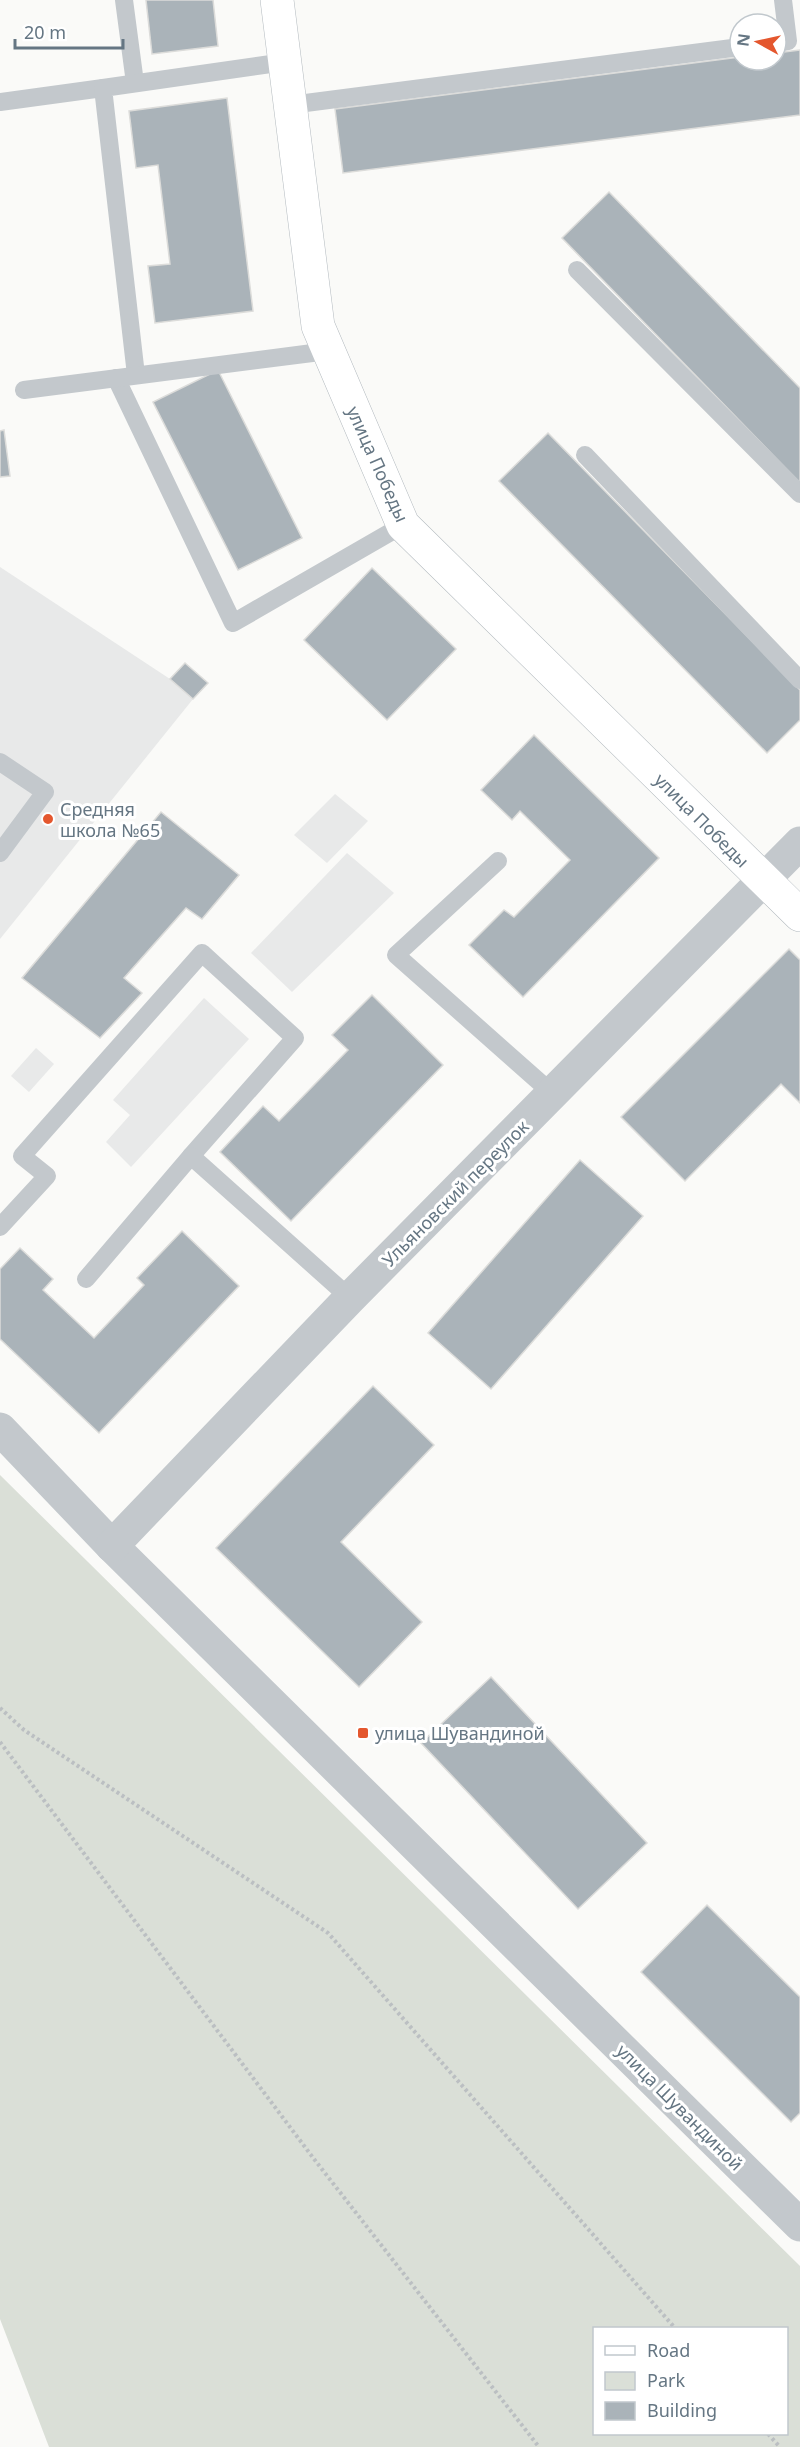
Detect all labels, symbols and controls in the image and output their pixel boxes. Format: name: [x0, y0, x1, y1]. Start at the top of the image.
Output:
scale bar: [15, 12, 123, 50]
north arrow: [728, 12, 788, 72]
text: 20 m: [24, 20, 66, 44]
text: N: [731, 32, 755, 48]
street label: улица Победы: [342, 402, 414, 526]
street label: улица Победы: [649, 767, 755, 873]
place label: Средняя школа №65: [60, 797, 160, 842]
marker: Средняя школа №65: [41, 812, 55, 826]
street label: Ульяновский переулок: [376, 1114, 534, 1272]
place label: улица Шувандиной: [375, 1721, 545, 1745]
marker: улица Шувандиной: [356, 1726, 370, 1740]
street label: улица Шувандиной: [611, 2038, 749, 2176]
legend: [593, 2327, 788, 2435]
text: Road: [647, 2338, 690, 2362]
text: Park: [647, 2368, 685, 2392]
text: Building: [647, 2398, 717, 2422]

